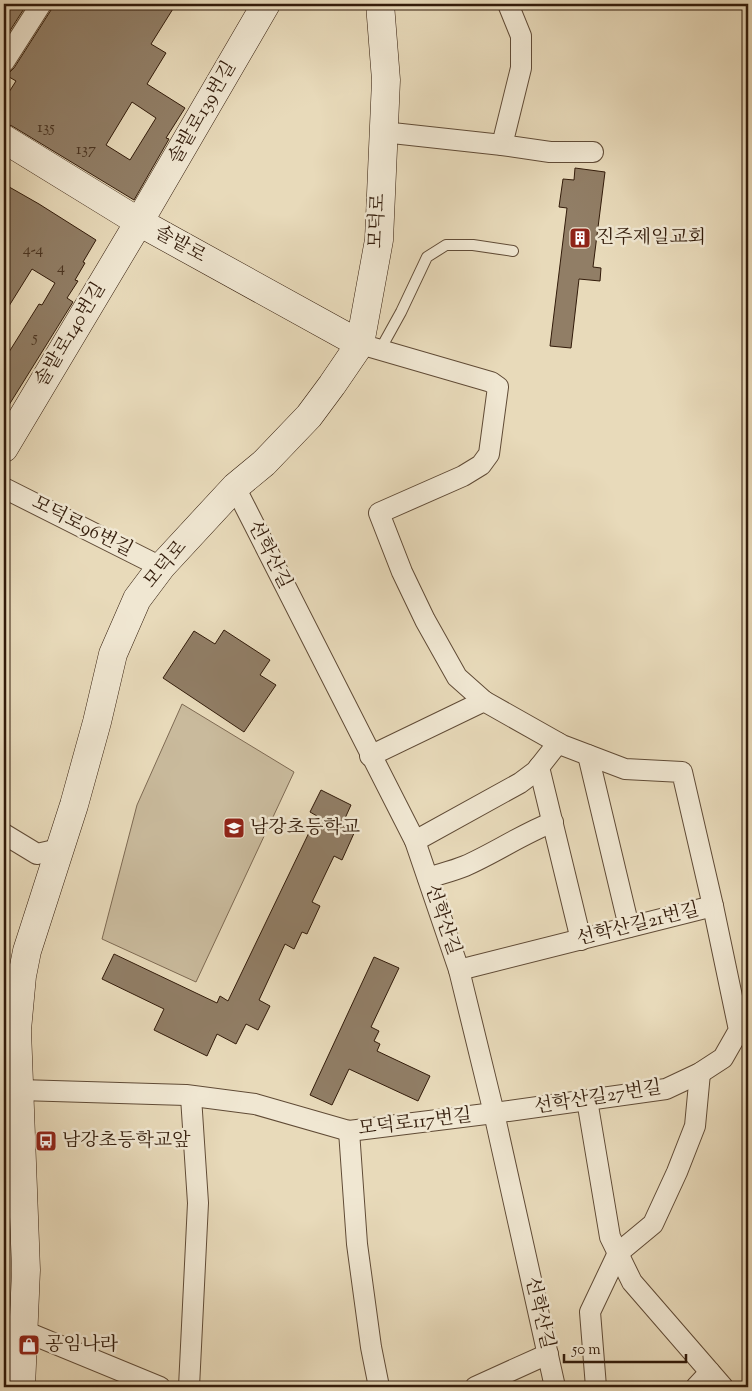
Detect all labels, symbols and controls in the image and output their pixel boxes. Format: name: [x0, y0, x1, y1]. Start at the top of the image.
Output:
street label: 솔밭로139번길: [163, 56, 243, 170]
house number: 135: [37, 117, 55, 140]
house number: 137: [76, 139, 96, 162]
street label: 모덕로: [363, 193, 393, 249]
street label: 솔밭로: [149, 220, 211, 270]
place label: 진주제일교회: [596, 225, 706, 252]
building icon: 진주제일교회: [568, 226, 592, 250]
house number: 4-4: [23, 239, 43, 262]
house number: 4: [57, 257, 65, 280]
street label: 솔밭로140번길: [29, 278, 113, 392]
house number: 5: [31, 327, 38, 350]
street label: 모덕로96번길: [27, 490, 137, 564]
street label: 선학산길: [240, 516, 298, 594]
street label: 모덕로: [138, 535, 194, 595]
place label: 남강초등학교: [250, 815, 360, 842]
school or university icon: 남강초등학교: [222, 816, 246, 840]
street label: 선학산길: [417, 881, 467, 959]
street label: 선학산길21번길: [574, 897, 702, 953]
street label: 선학산길27번길: [532, 1075, 664, 1121]
street label: 모덕로117번길: [357, 1103, 473, 1143]
place label: 남강초등학교앞: [62, 1128, 191, 1155]
bus stop icon: 남강초등학교앞: [34, 1129, 58, 1153]
street label: 선학산길: [518, 1274, 560, 1352]
scale bar: [564, 1331, 687, 1363]
place label: 공임나라: [45, 1332, 118, 1359]
shop icon: 공임나라: [17, 1333, 41, 1357]
text: 50 m: [571, 1340, 601, 1361]

